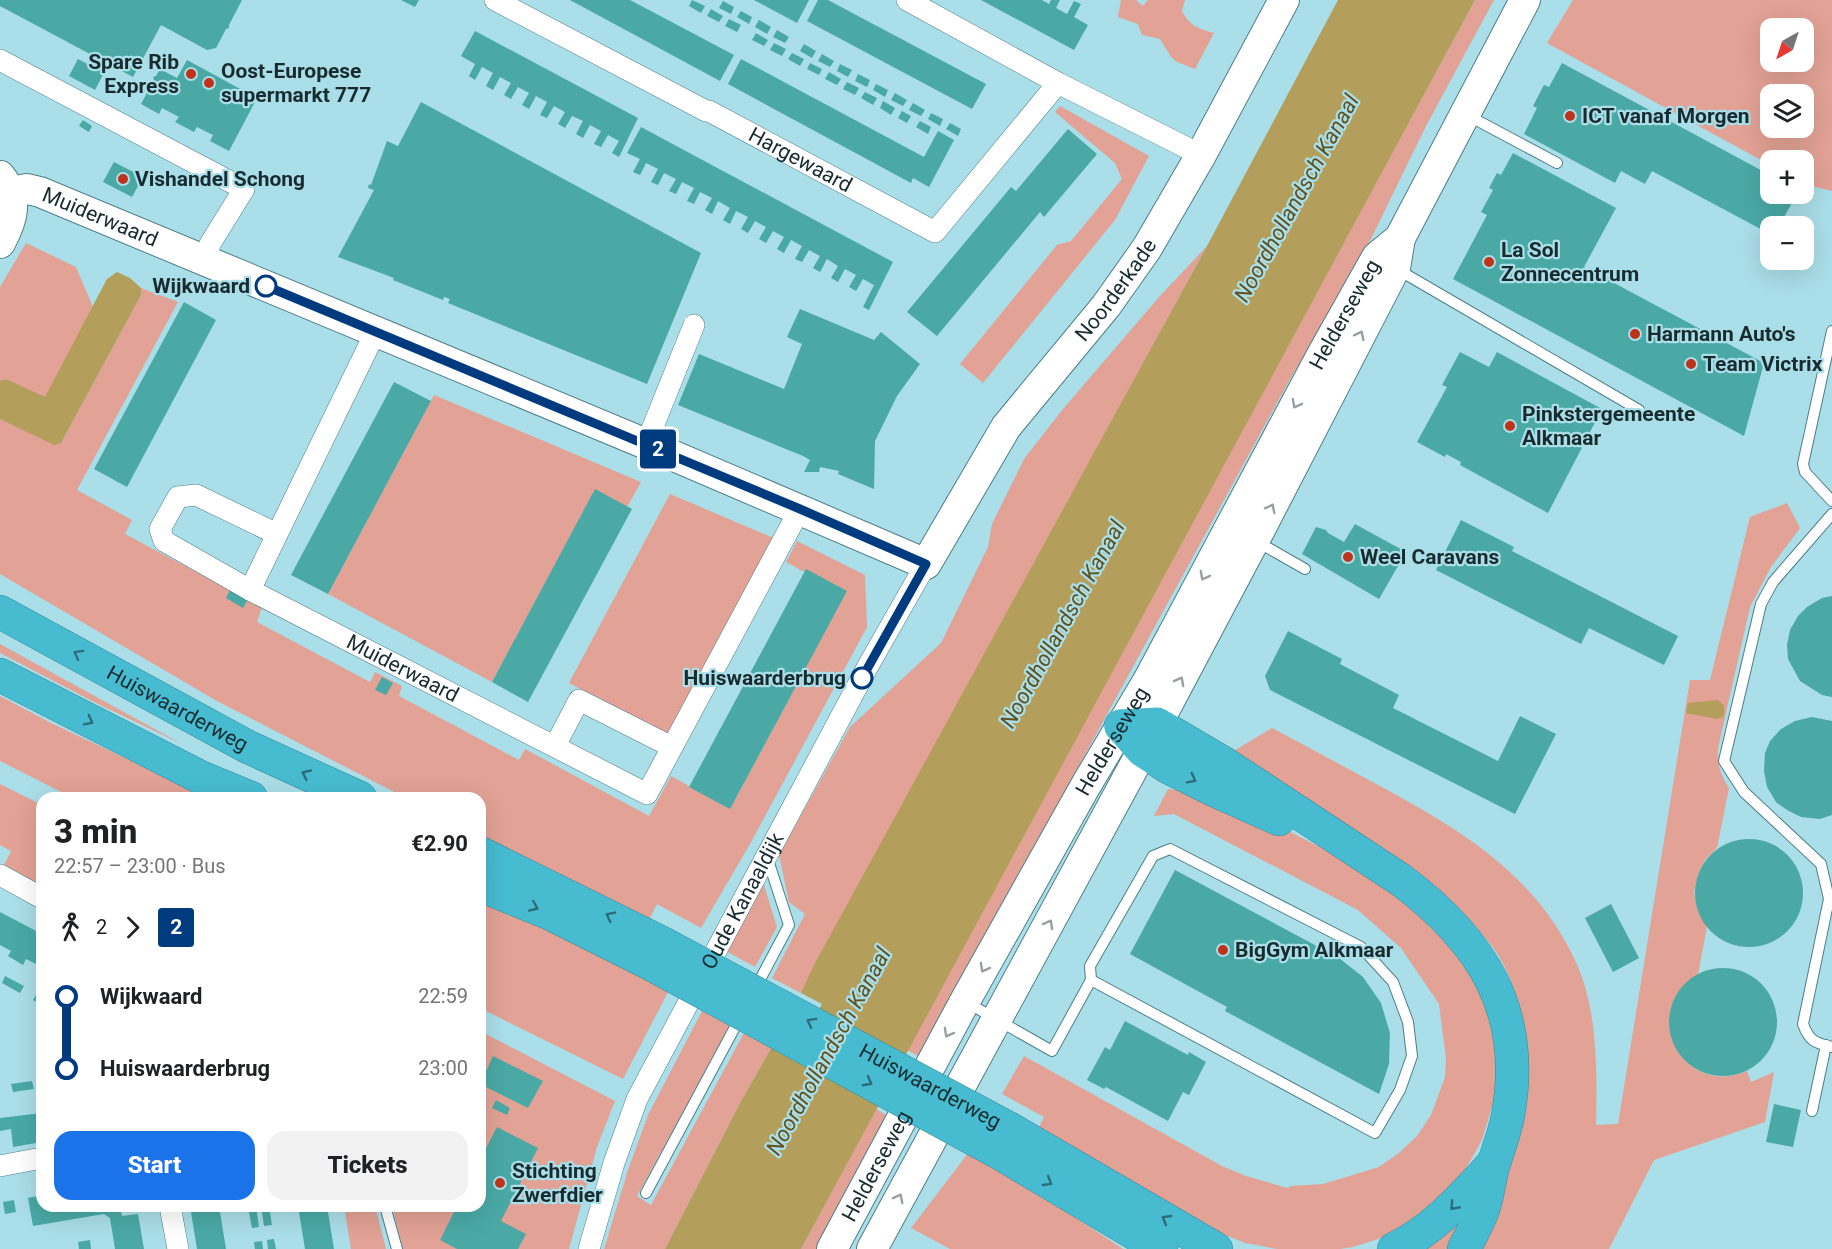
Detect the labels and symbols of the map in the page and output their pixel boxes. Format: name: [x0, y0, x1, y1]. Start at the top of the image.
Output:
north arrow: [1760, 18, 1814, 72]
place label: Spare Rib Express: [88, 50, 179, 98]
place label: Oost-Europese supermarkt 777: [221, 59, 371, 107]
marker: Spare Rib Express: [184, 67, 198, 81]
marker: Oost-Europese supermarkt 777: [202, 76, 216, 90]
water label: Noordhollandsch Kanaal: [1229, 90, 1364, 306]
place label: ICT vanaf Morgen: [1582, 104, 1750, 128]
marker: ICT vanaf Morgen: [1563, 109, 1577, 123]
street label: Hargewaard: [745, 122, 856, 197]
place label: Vishandel Schong: [135, 167, 305, 191]
marker: Vishandel Schong: [116, 172, 130, 186]
street label: Muiderwaard: [39, 182, 161, 252]
street label: Noorderkade: [1070, 235, 1161, 346]
place label: La Sol Zonnecentrum: [1501, 238, 1639, 286]
street label: Helderseweg: [1304, 255, 1385, 374]
marker: La Sol Zonnecentrum: [1482, 255, 1496, 269]
place label: Wijkwaard: [152, 274, 250, 298]
marker: Wijkwaard: [255, 275, 277, 297]
place label: Harmann Auto's: [1647, 322, 1796, 346]
marker: Harmann Auto's: [1628, 327, 1642, 341]
one-way arrow: [1353, 330, 1365, 341]
place label: Team Victrix: [1703, 352, 1823, 376]
marker: Team Victrix: [1684, 357, 1698, 371]
one-way arrow: [1292, 398, 1303, 409]
place label: Pinkstergemeente Alkmaar: [1522, 402, 1695, 450]
marker: Pinkstergemeente Alkmaar: [1503, 419, 1517, 433]
line badge: 2: [638, 430, 678, 468]
one-way arrow: [1264, 504, 1275, 515]
water label: Noordhollandsch Kanaal: [995, 516, 1130, 732]
place label: Weel Caravans: [1360, 545, 1499, 569]
marker: Weel Caravans: [1341, 550, 1355, 564]
one-way arrow: [1200, 570, 1211, 581]
street label: Muiderwaard: [343, 630, 463, 707]
one-way arrow: [73, 650, 84, 661]
street label: Huiswaarderweg: [103, 660, 252, 757]
place label: Huiswaarderbrug: [684, 666, 846, 690]
marker: Huiswaarderbrug: [851, 667, 873, 689]
one-way arrow: [1173, 676, 1184, 687]
street label: Helderseweg: [1071, 683, 1154, 800]
one-way arrow: [83, 714, 94, 725]
one-way arrow: [302, 769, 313, 781]
one-way arrow: [1186, 772, 1197, 784]
street label: Oude Kanaaldijk: [696, 828, 789, 973]
one-way arrow: [528, 900, 539, 912]
one-way arrow: [606, 912, 616, 923]
one-way arrow: [1041, 920, 1053, 930]
place label: BigGym Alkmaar: [1235, 938, 1394, 962]
water label: Noordhollandsch Kanaal: [761, 943, 896, 1159]
marker: BigGym Alkmaar: [1216, 943, 1230, 957]
one-way arrow: [980, 962, 991, 972]
one-way arrow: [806, 1018, 817, 1029]
one-way arrow: [944, 1026, 955, 1037]
street label: Huiswaarderweg: [855, 1039, 1005, 1134]
one-way arrow: [862, 1075, 872, 1086]
street label: Helderseweg: [837, 1107, 916, 1226]
place label: Stichting Zwerfdier: [512, 1159, 603, 1207]
one-way arrow: [1042, 1174, 1052, 1186]
marker: Stichting Zwerfdier: [493, 1176, 507, 1190]
one-way arrow: [892, 1193, 903, 1204]
one-way arrow: [1451, 1198, 1462, 1209]
one-way arrow: [1162, 1215, 1172, 1227]

